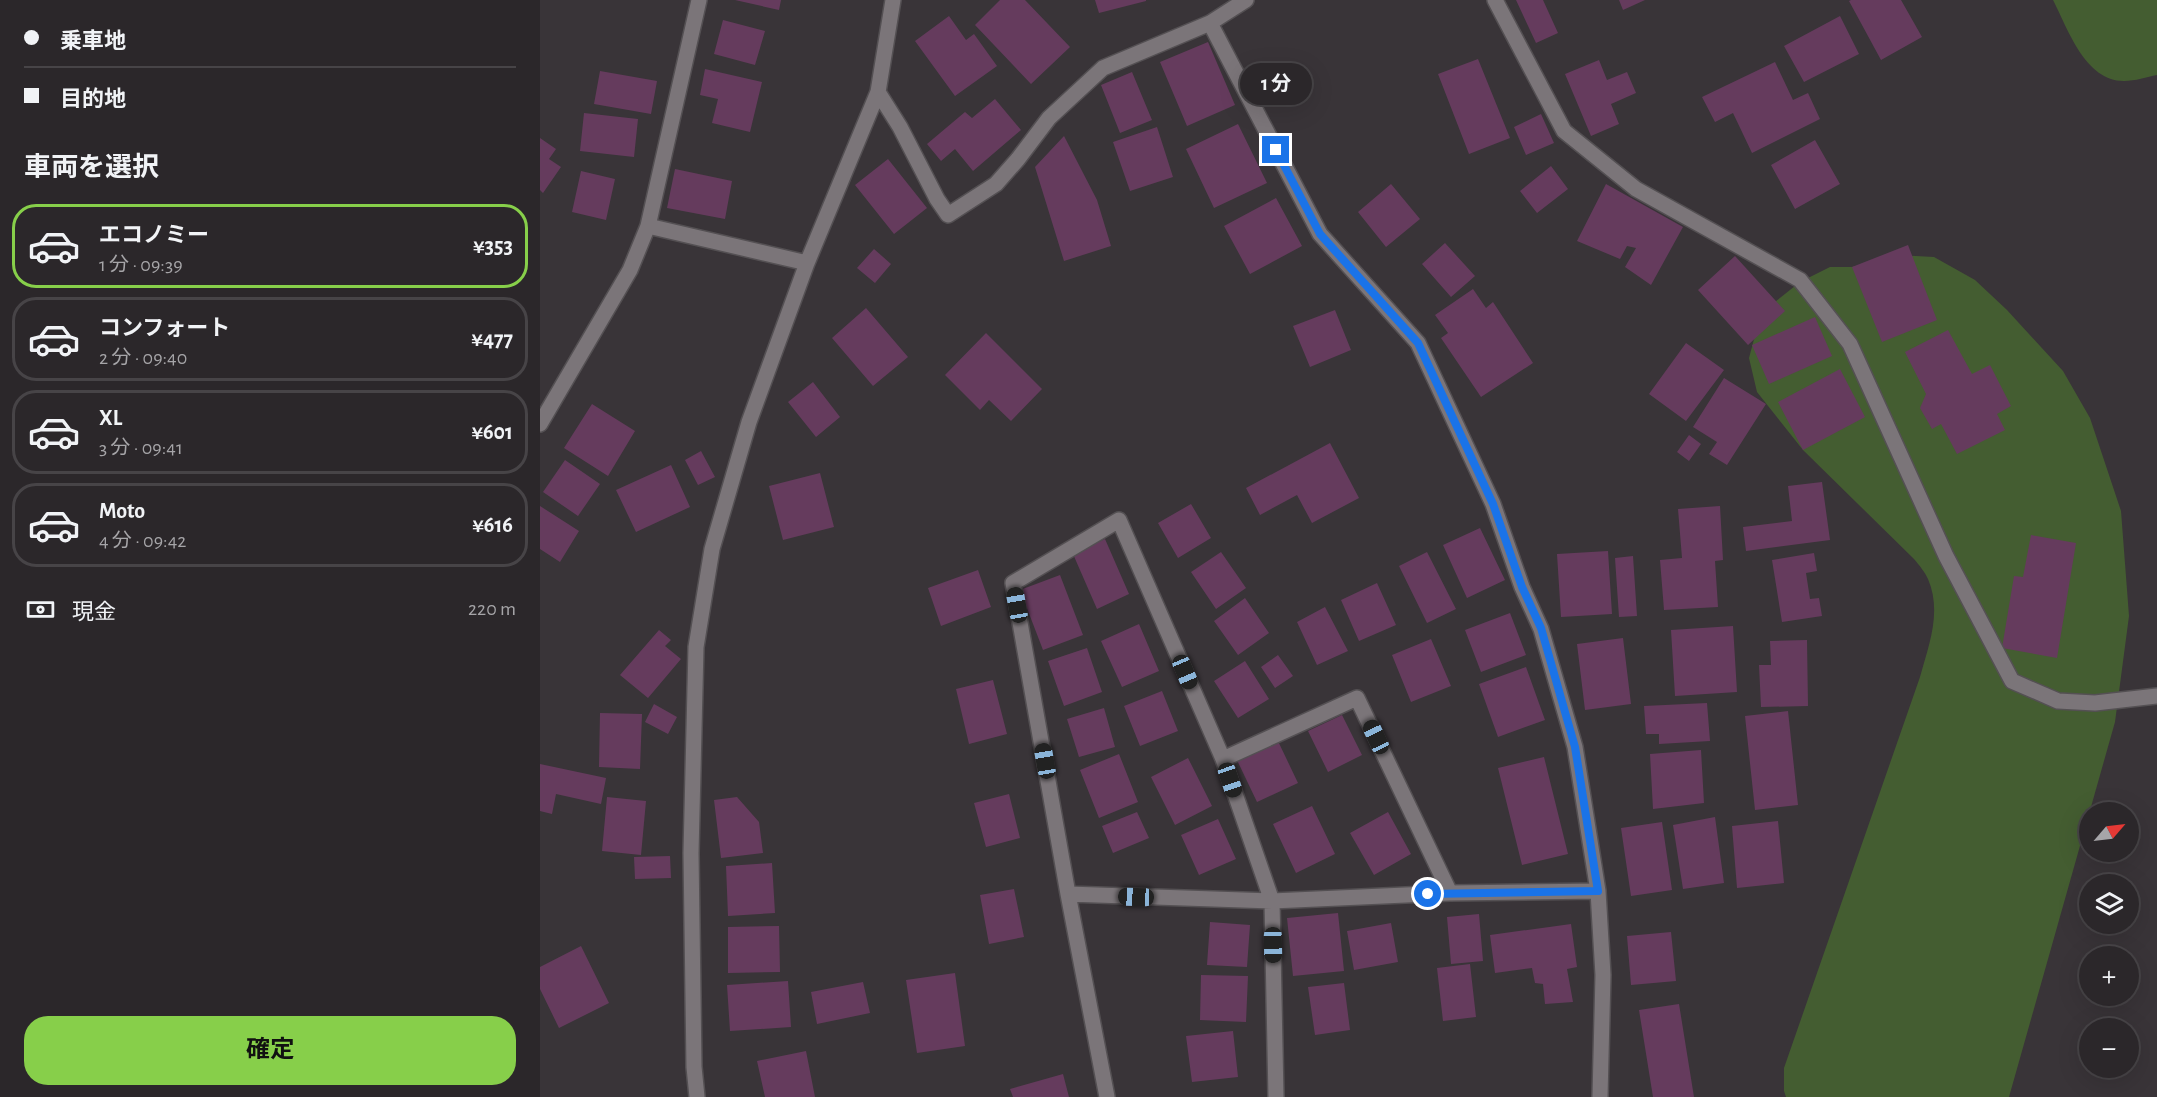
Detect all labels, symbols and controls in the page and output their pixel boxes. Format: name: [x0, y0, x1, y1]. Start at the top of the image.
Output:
text: 乗車地: [60, 30, 126, 52]
callout: 1 分: [1240, 63, 1312, 105]
text: 1 分: [1261, 74, 1291, 94]
text: 目的地: [60, 88, 126, 110]
route end: [1262, 136, 1289, 163]
text: 車両を選択: [24, 154, 159, 181]
icon: car: [27, 219, 81, 273]
text: エコノミー: [99, 224, 209, 246]
text: ¥353: [473, 235, 513, 257]
text: 1 分 · 09:39: [99, 255, 183, 275]
icon: car: [27, 312, 81, 366]
text: コンフォート: [99, 317, 230, 339]
text: ¥477: [471, 328, 513, 350]
text: 2 分 · 09:40: [99, 348, 187, 368]
icon: car: [27, 405, 81, 459]
text: XL: [99, 407, 122, 429]
text: ¥601: [471, 421, 513, 443]
text: 3 分 · 09:41: [99, 438, 183, 458]
icon: car: [27, 498, 81, 552]
text: Moto: [99, 500, 145, 522]
text: ¥616: [472, 514, 513, 536]
text: 4 分 · 09:42: [99, 531, 186, 551]
car: [1005, 586, 1029, 624]
icon: cash: [24, 593, 57, 626]
text: 220 m: [468, 599, 516, 619]
text: 現金: [72, 601, 116, 623]
car: [1170, 652, 1200, 692]
car: [1360, 717, 1392, 757]
car: [1033, 742, 1057, 780]
car: [1216, 760, 1244, 800]
north arrow: [2079, 802, 2139, 862]
map controls: [2079, 802, 2139, 1078]
button: layers: [2079, 874, 2139, 934]
route start: [1414, 880, 1441, 907]
car: [1118, 887, 1154, 907]
car: [1264, 927, 1282, 963]
button: +: [2079, 946, 2139, 1006]
button: 確定: [24, 1016, 516, 1085]
button: −: [2079, 1018, 2139, 1078]

